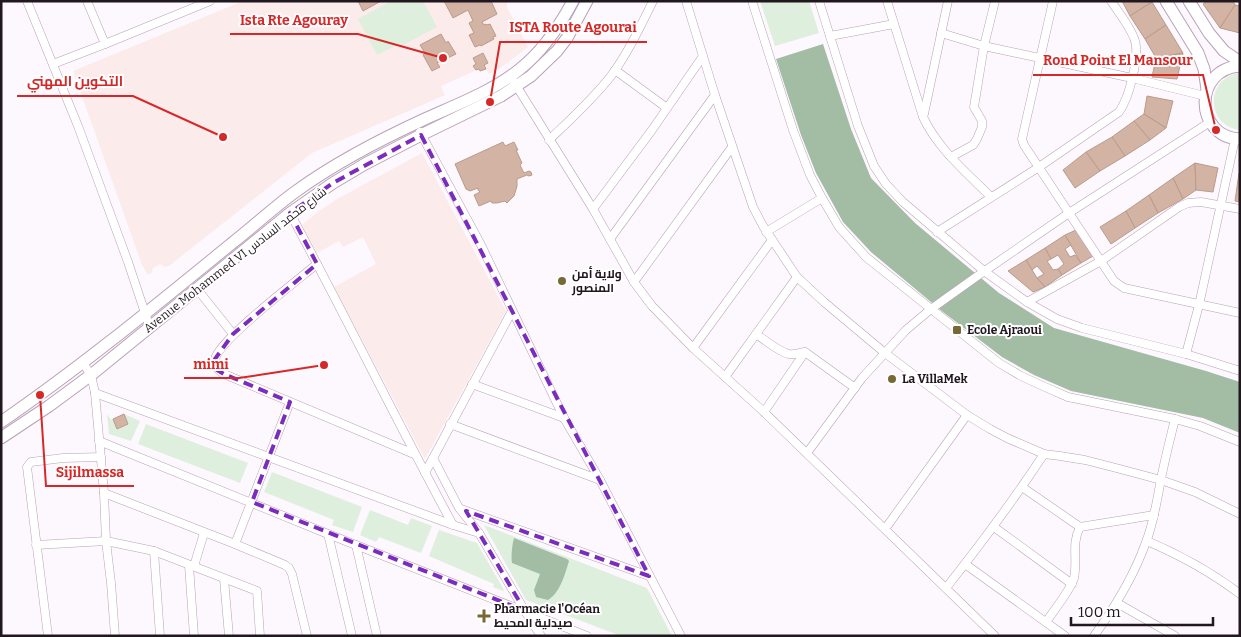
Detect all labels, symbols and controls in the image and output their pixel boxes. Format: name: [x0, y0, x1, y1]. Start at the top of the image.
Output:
callout: Ista Rte Agouray: [230, 5, 358, 34]
text: Ista Rte Agouray: [240, 12, 348, 29]
callout: ISTA Route Agourai: [500, 13, 647, 42]
text: ISTA Route Agourai: [509, 19, 637, 36]
callout: Rond Point El Mansour: [1033, 46, 1203, 75]
text: Rond Point El Mansour: [1043, 52, 1193, 69]
callout: التكوين المهني: [17, 67, 133, 96]
text: التكوين المهني: [27, 73, 123, 93]
street label: Avenue Mohammed VI شارع محمد السادس: [141, 184, 330, 336]
place label: ولاية أمن المنصور: [571, 266, 622, 296]
marker: ولاية أمن المنصور: [556, 275, 568, 287]
place label: Ecole Ajraoui: [967, 323, 1042, 338]
marker: Ecole Ajraoui: [951, 324, 963, 336]
callout: mimi: [184, 349, 239, 378]
text: mimi: [193, 356, 229, 373]
place label: La VillaMek: [902, 372, 968, 386]
marker: La VillaMek: [886, 373, 898, 385]
callout: Sijilmassa: [46, 457, 134, 486]
text: Sijilmassa: [56, 464, 124, 481]
scale bar: [1071, 594, 1214, 626]
place label: Pharmacie l'Océan صيدلية المحيط: [494, 602, 600, 630]
text: 100 m: [1078, 603, 1121, 621]
marker: Pharmacie l'Océan صيدلية المحيط: [478, 610, 490, 622]

